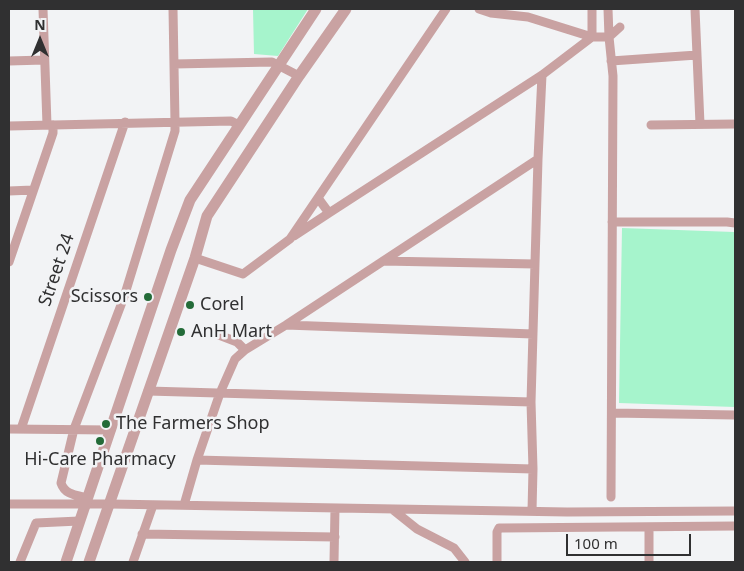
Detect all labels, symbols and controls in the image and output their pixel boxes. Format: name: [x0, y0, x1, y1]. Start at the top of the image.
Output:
north arrow: [15, 15, 65, 65]
text: N: [34, 15, 46, 34]
street label: Street 24: [34, 231, 80, 309]
place label: Scissors: [71, 286, 138, 308]
marker: Scissors: [142, 291, 154, 303]
place label: Corel: [200, 294, 244, 316]
marker: Corel: [184, 299, 196, 311]
place label: AnH Mart: [191, 321, 272, 343]
marker: AnH Mart: [175, 326, 187, 338]
place label: The Farmers Shop: [116, 413, 270, 435]
marker: The Farmers Shop: [100, 418, 112, 430]
marker: Hi-Care Pharmacy: [94, 435, 106, 447]
place label: Hi-Care Pharmacy: [24, 449, 176, 471]
scale bar: [569, 524, 694, 556]
text: 100 m: [574, 533, 618, 553]

